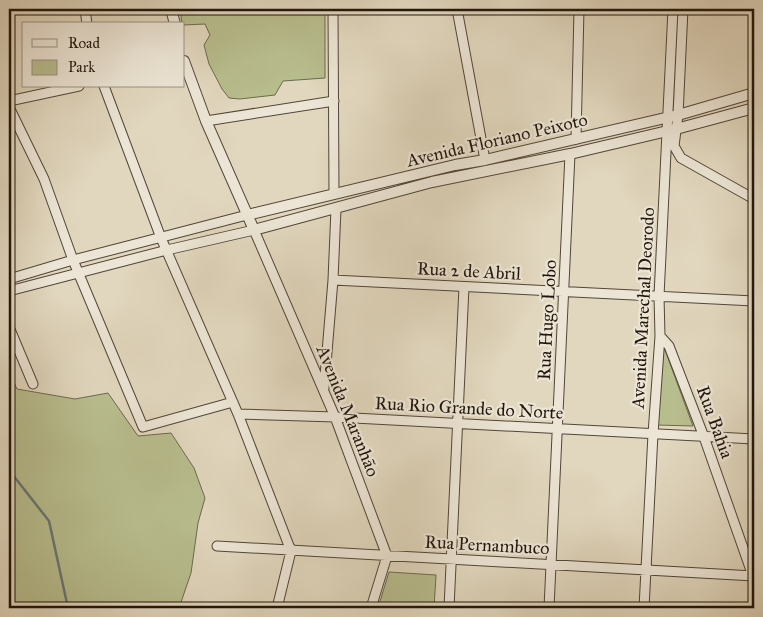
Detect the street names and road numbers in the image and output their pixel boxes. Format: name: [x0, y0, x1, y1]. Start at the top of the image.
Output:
street label: Avenida Floriano Peixoto: [403, 108, 590, 172]
street label: Avenida Marechal Deorodo: [627, 207, 659, 410]
street label: Rua 2 de Abril: [416, 257, 522, 285]
street label: Rua Hugo Lobo: [533, 259, 562, 381]
street label: Avenida Maranhão: [311, 341, 384, 480]
street label: Rua Bahia: [692, 383, 738, 462]
street label: Rua Rio Grande do Norte: [374, 392, 564, 424]
street label: Rua Pernambuco: [424, 531, 550, 559]

